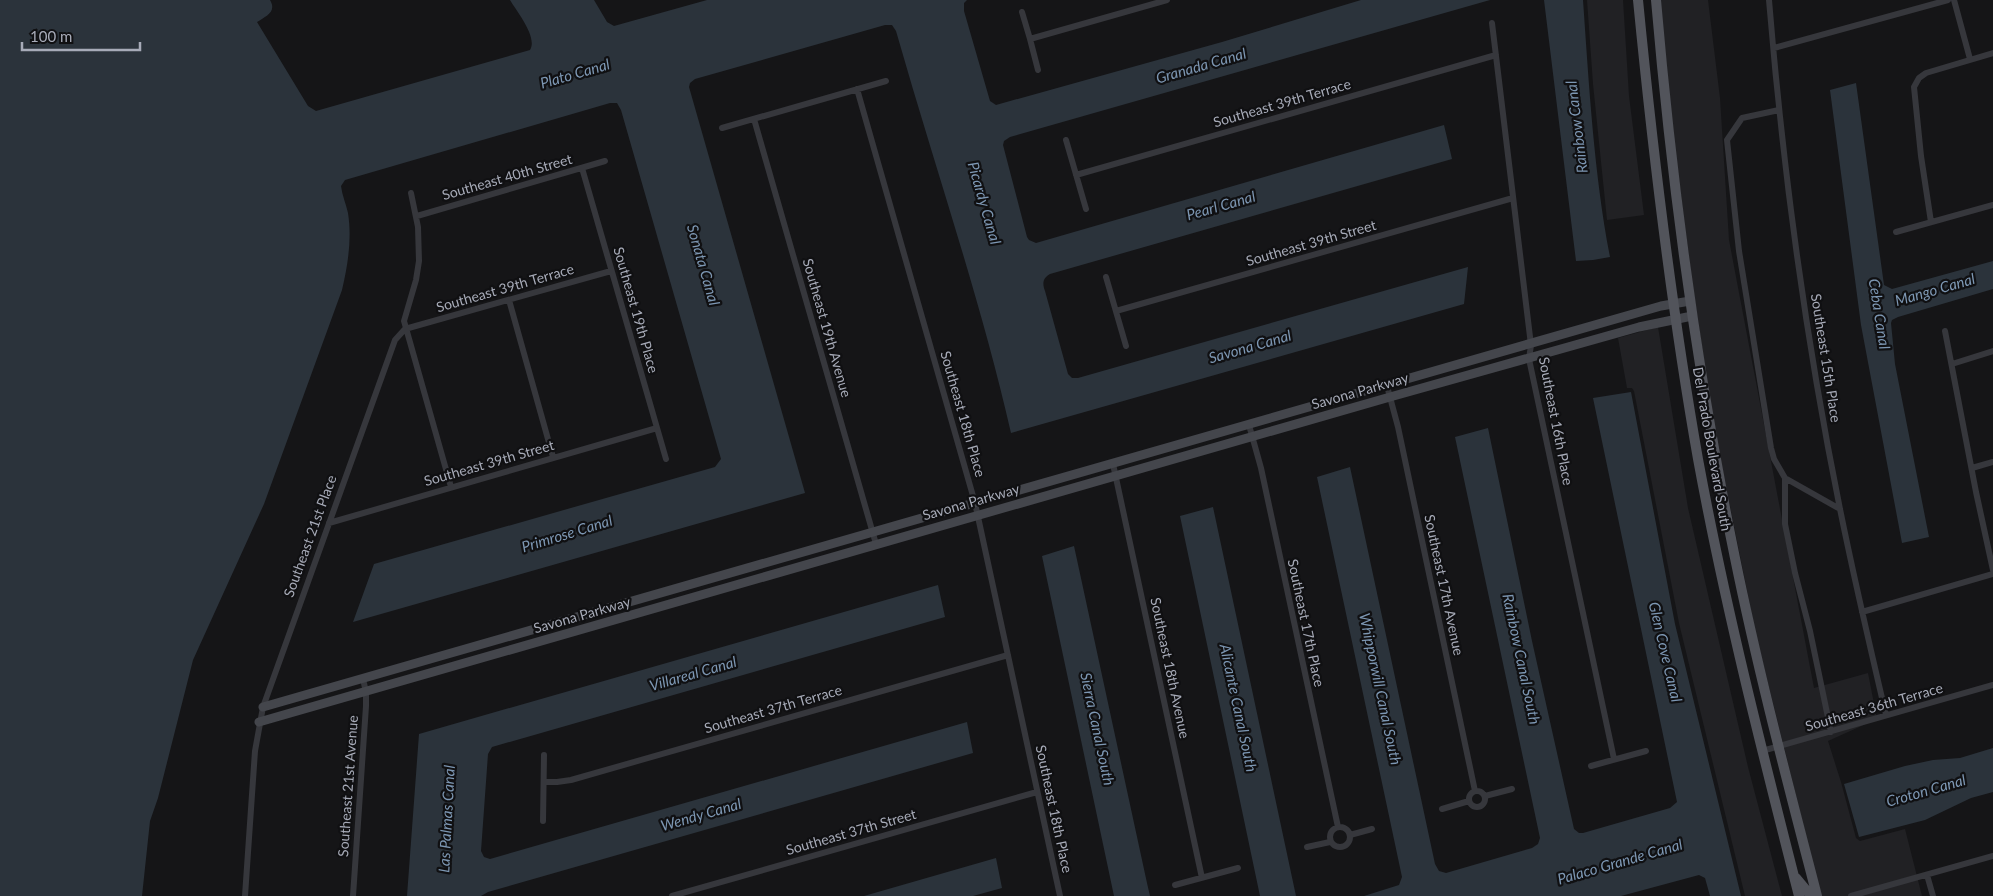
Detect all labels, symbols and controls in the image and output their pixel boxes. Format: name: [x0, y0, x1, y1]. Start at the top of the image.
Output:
scale bar: [22, 20, 140, 52]
text: 100 m: [30, 27, 72, 45]
water label: Granada Canal: [1153, 43, 1249, 87]
water label: Plato Canal: [538, 54, 612, 92]
street label: Southeast 39th Terrace: [1211, 75, 1353, 130]
water label: Rainbow Canal: [1561, 79, 1591, 174]
street label: Southeast 40th Street: [440, 150, 574, 203]
water label: Picardy Canal: [965, 159, 1006, 247]
water label: Pearl Canal: [1184, 186, 1258, 223]
street label: Southeast 39th Street: [1244, 216, 1378, 269]
water label: Sonata Canal: [684, 222, 724, 308]
street label: Southeast 19th Place: [610, 245, 663, 375]
street label: Southeast 19th Avenue: [800, 256, 855, 399]
street label: Southeast 39th Terrace: [434, 260, 576, 315]
water label: Mango Canal: [1893, 269, 1978, 309]
water label: Ceba Canal: [1866, 277, 1895, 351]
street label: Southeast 15th Place: [1808, 292, 1845, 424]
water label: Savona Canal: [1206, 325, 1294, 366]
street label: Southeast 18th Place: [937, 349, 990, 479]
street label: Southeast 16th Place: [1536, 355, 1577, 487]
street label: Del Prado Boulevard South: [1690, 366, 1735, 532]
street label: Savona Parkway: [1310, 368, 1411, 412]
street label: Southeast 39th Street: [422, 436, 556, 489]
street label: Southeast 21st Place: [280, 472, 340, 599]
street label: Savona Parkway: [921, 479, 1022, 523]
water label: Primrose Canal: [519, 511, 615, 555]
street label: Southeast 17th Avenue: [1421, 513, 1468, 657]
street label: Southeast 17th Place: [1285, 557, 1328, 688]
street label: Savona Parkway: [532, 592, 633, 636]
water label: Rainbow Canal South: [1499, 592, 1545, 726]
street label: Southeast 18th Avenue: [1147, 596, 1194, 740]
water label: Glen Cove Canal: [1646, 600, 1686, 704]
water label: Whipporwill Canal South: [1356, 611, 1406, 767]
water label: Alicante Canal South: [1216, 641, 1261, 773]
water label: Villareal Canal: [647, 652, 739, 694]
water label: Sierra Canal South: [1077, 671, 1119, 787]
street label: Southeast 36th Terrace: [1803, 679, 1945, 734]
street label: Southeast 37th Terrace: [702, 681, 844, 736]
street label: Southeast 21st Avenue: [334, 715, 361, 857]
street label: Southeast 18th Place: [1033, 743, 1076, 874]
water label: Las Palmas Canal: [434, 764, 458, 873]
water label: Croton Canal: [1884, 770, 1968, 810]
water label: Wendy Canal: [658, 794, 744, 834]
street label: Southeast 37th Street: [784, 805, 918, 858]
water label: Palaco Grande Canal: [1555, 834, 1685, 888]

